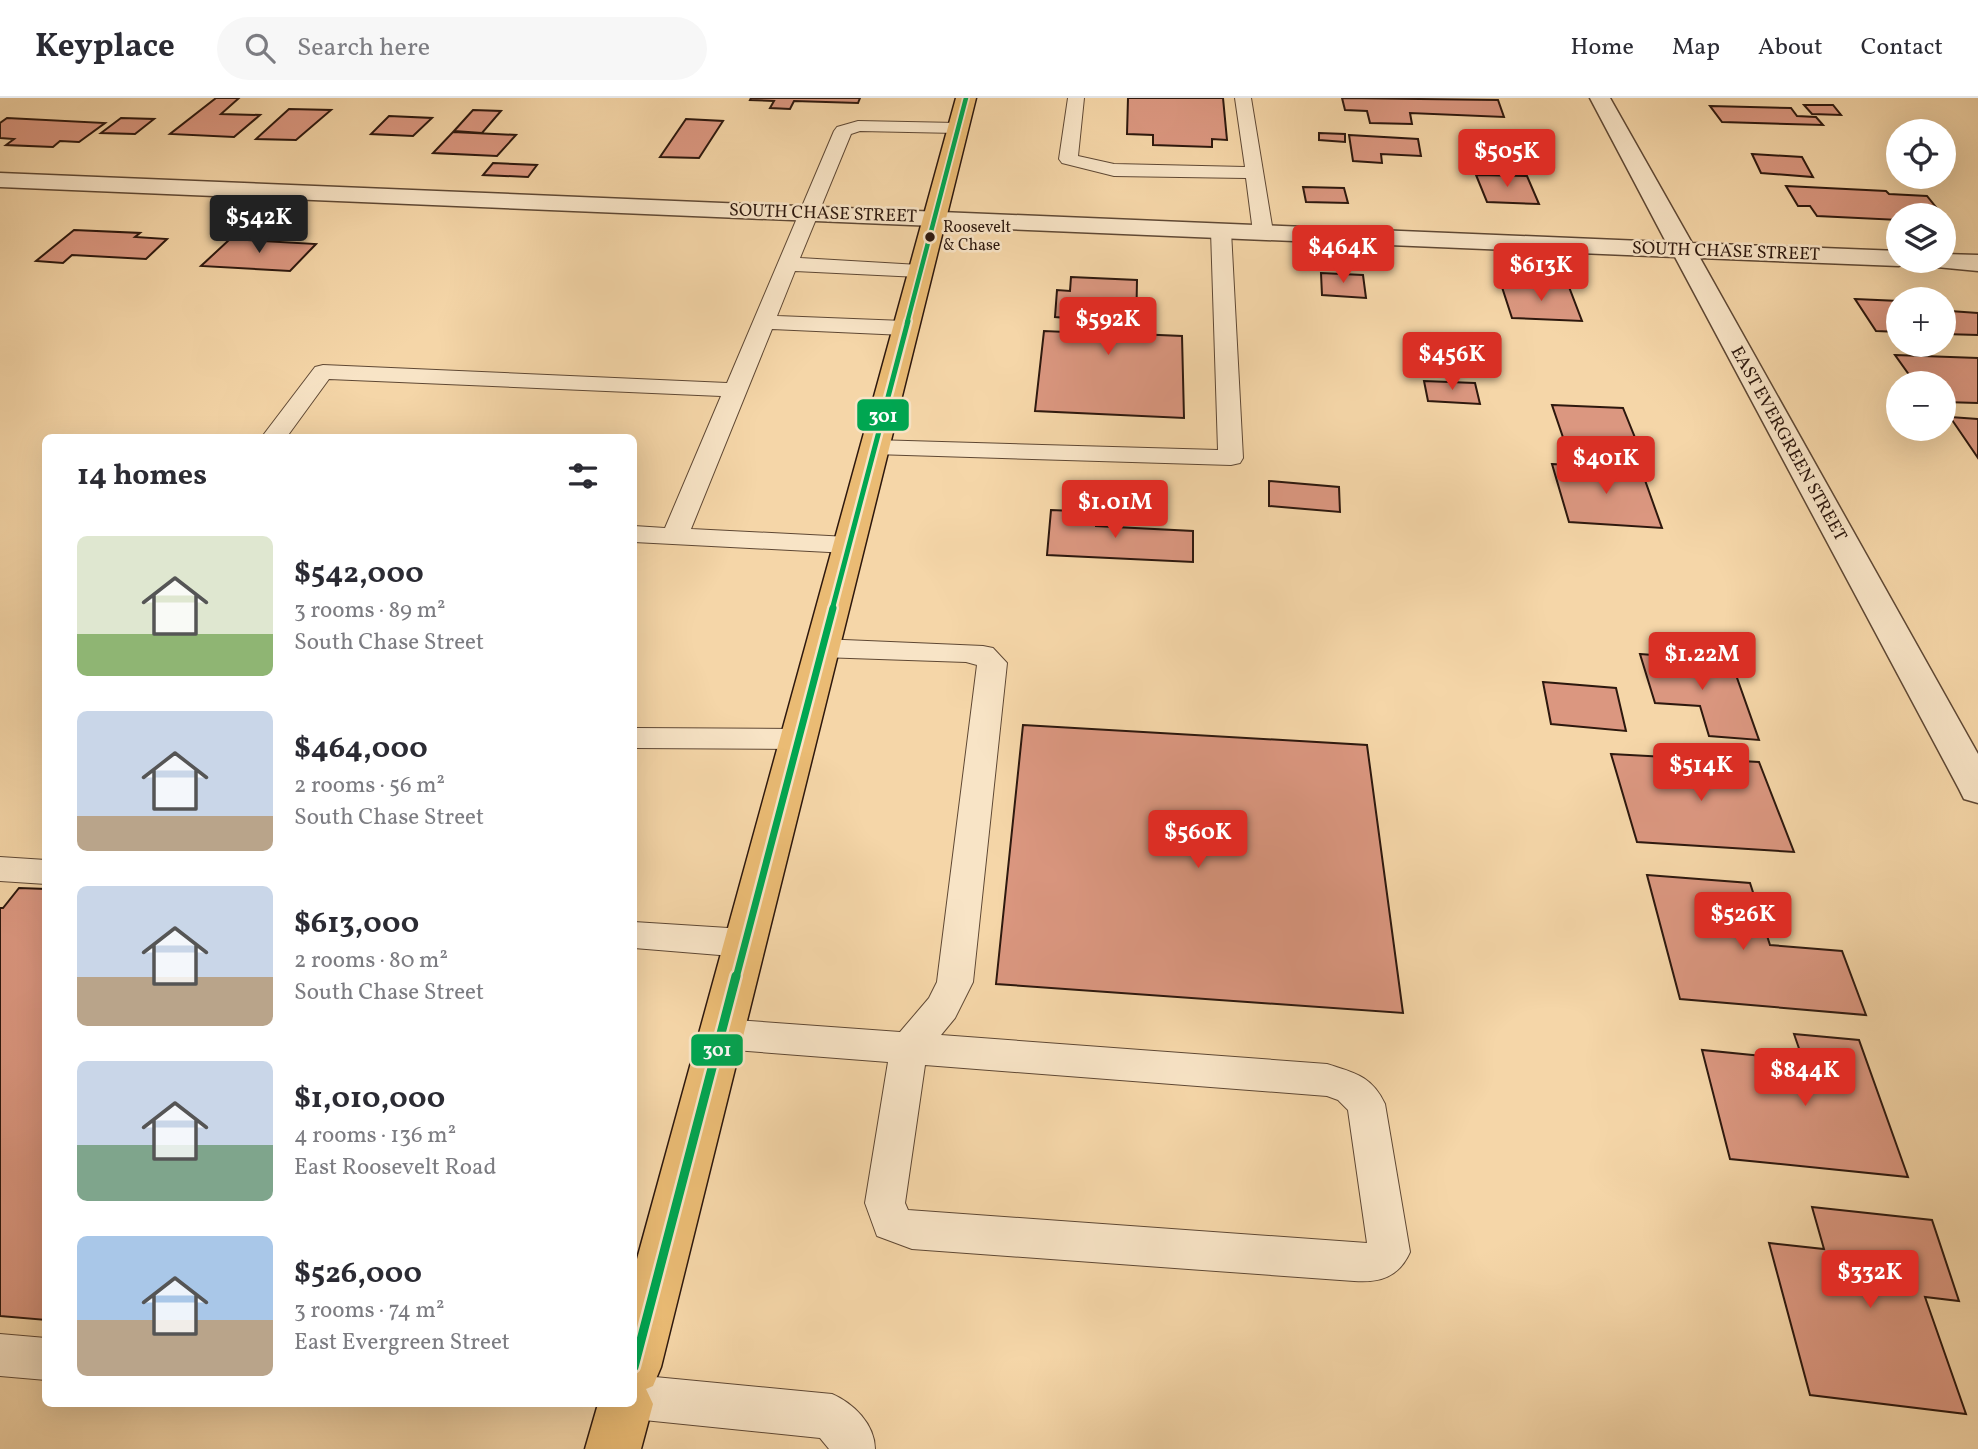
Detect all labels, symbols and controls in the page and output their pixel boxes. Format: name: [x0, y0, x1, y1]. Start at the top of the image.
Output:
search box: [217, 17, 707, 80]
text: Keyplace: [35, 25, 175, 71]
icon: search: [241, 29, 279, 67]
text: Search here: [297, 30, 430, 66]
text: Home: [1570, 31, 1634, 65]
text: Map: [1672, 31, 1720, 65]
text: About: [1758, 31, 1823, 65]
text: Contact: [1861, 31, 1943, 65]
map controls: [1886, 119, 1956, 441]
button: locate: [1886, 119, 1956, 189]
pin: $505K: [1458, 130, 1556, 189]
text: $505K: [1474, 136, 1540, 168]
pin: $542K: [210, 195, 308, 255]
street label: SOUTH CHASE STREET: [729, 198, 918, 230]
text: $542K: [226, 202, 292, 234]
button: layers: [1886, 203, 1956, 273]
place label: Roosevelt & Chase: [943, 217, 1012, 257]
pin: $464K: [1294, 226, 1392, 285]
marker: Roosevelt & Chase: [923, 230, 937, 244]
text: $464K: [1308, 232, 1378, 264]
street label: SOUTH CHASE STREET: [1632, 236, 1821, 268]
pin: $613K: [1492, 244, 1590, 303]
text: $613K: [1509, 250, 1573, 282]
button: +: [1886, 287, 1956, 357]
pin: $592K: [1059, 298, 1157, 357]
text: $592K: [1076, 304, 1141, 336]
pin: $456K: [1403, 332, 1501, 392]
text: $456K: [1419, 339, 1485, 371]
street label: EAST EVERGREEN STREET: [1724, 342, 1852, 546]
button: −: [1886, 371, 1956, 441]
line badge: 301: [856, 398, 910, 432]
text: 301: [869, 404, 897, 430]
pin: $401K: [1557, 436, 1655, 496]
text: $401K: [1573, 443, 1639, 475]
text: 14 homes: [77, 455, 207, 497]
icon: filters: [564, 457, 602, 495]
pin: $1.01M: [1058, 480, 1172, 540]
text: $1.01M: [1078, 487, 1152, 519]
text: $542,000: [294, 553, 424, 595]
icon: home: [133, 564, 217, 648]
text: 3 rooms · 89 m²: [294, 595, 446, 627]
text: South Chase Street: [294, 627, 484, 659]
pin: $1.22M: [1645, 632, 1759, 692]
text: $1.22M: [1665, 639, 1739, 671]
text: $464,000: [294, 728, 428, 770]
icon: home: [133, 739, 217, 823]
pin: $514K: [1652, 744, 1750, 803]
text: $514K: [1669, 750, 1733, 782]
text: 2 rooms · 56 m²: [294, 770, 445, 802]
text: South Chase Street: [294, 802, 484, 834]
pin: $560K: [1149, 810, 1247, 870]
text: $560K: [1164, 817, 1232, 849]
pin: $526K: [1694, 892, 1792, 952]
text: $526K: [1710, 899, 1776, 931]
text: $613,000: [294, 903, 419, 945]
icon: home: [133, 914, 217, 998]
text: 2 rooms · 80 m²: [294, 945, 448, 977]
text: South Chase Street: [294, 977, 484, 1009]
line badge: 301: [690, 1033, 744, 1067]
text: 301: [703, 1038, 731, 1064]
pin: $844K: [1756, 1048, 1854, 1108]
text: $844K: [1770, 1055, 1840, 1087]
text: $1,010,000: [294, 1078, 445, 1120]
icon: home: [133, 1089, 217, 1173]
text: 4 rooms · 136 m²: [294, 1120, 456, 1152]
text: East Roosevelt Road: [294, 1152, 496, 1184]
pin: $332K: [1821, 1250, 1919, 1310]
text: $526,000: [294, 1253, 422, 1295]
text: $332K: [1838, 1257, 1902, 1289]
icon: home: [133, 1264, 217, 1348]
text: 3 rooms · 74 m²: [294, 1295, 444, 1327]
text: East Evergreen Street: [294, 1327, 510, 1359]

